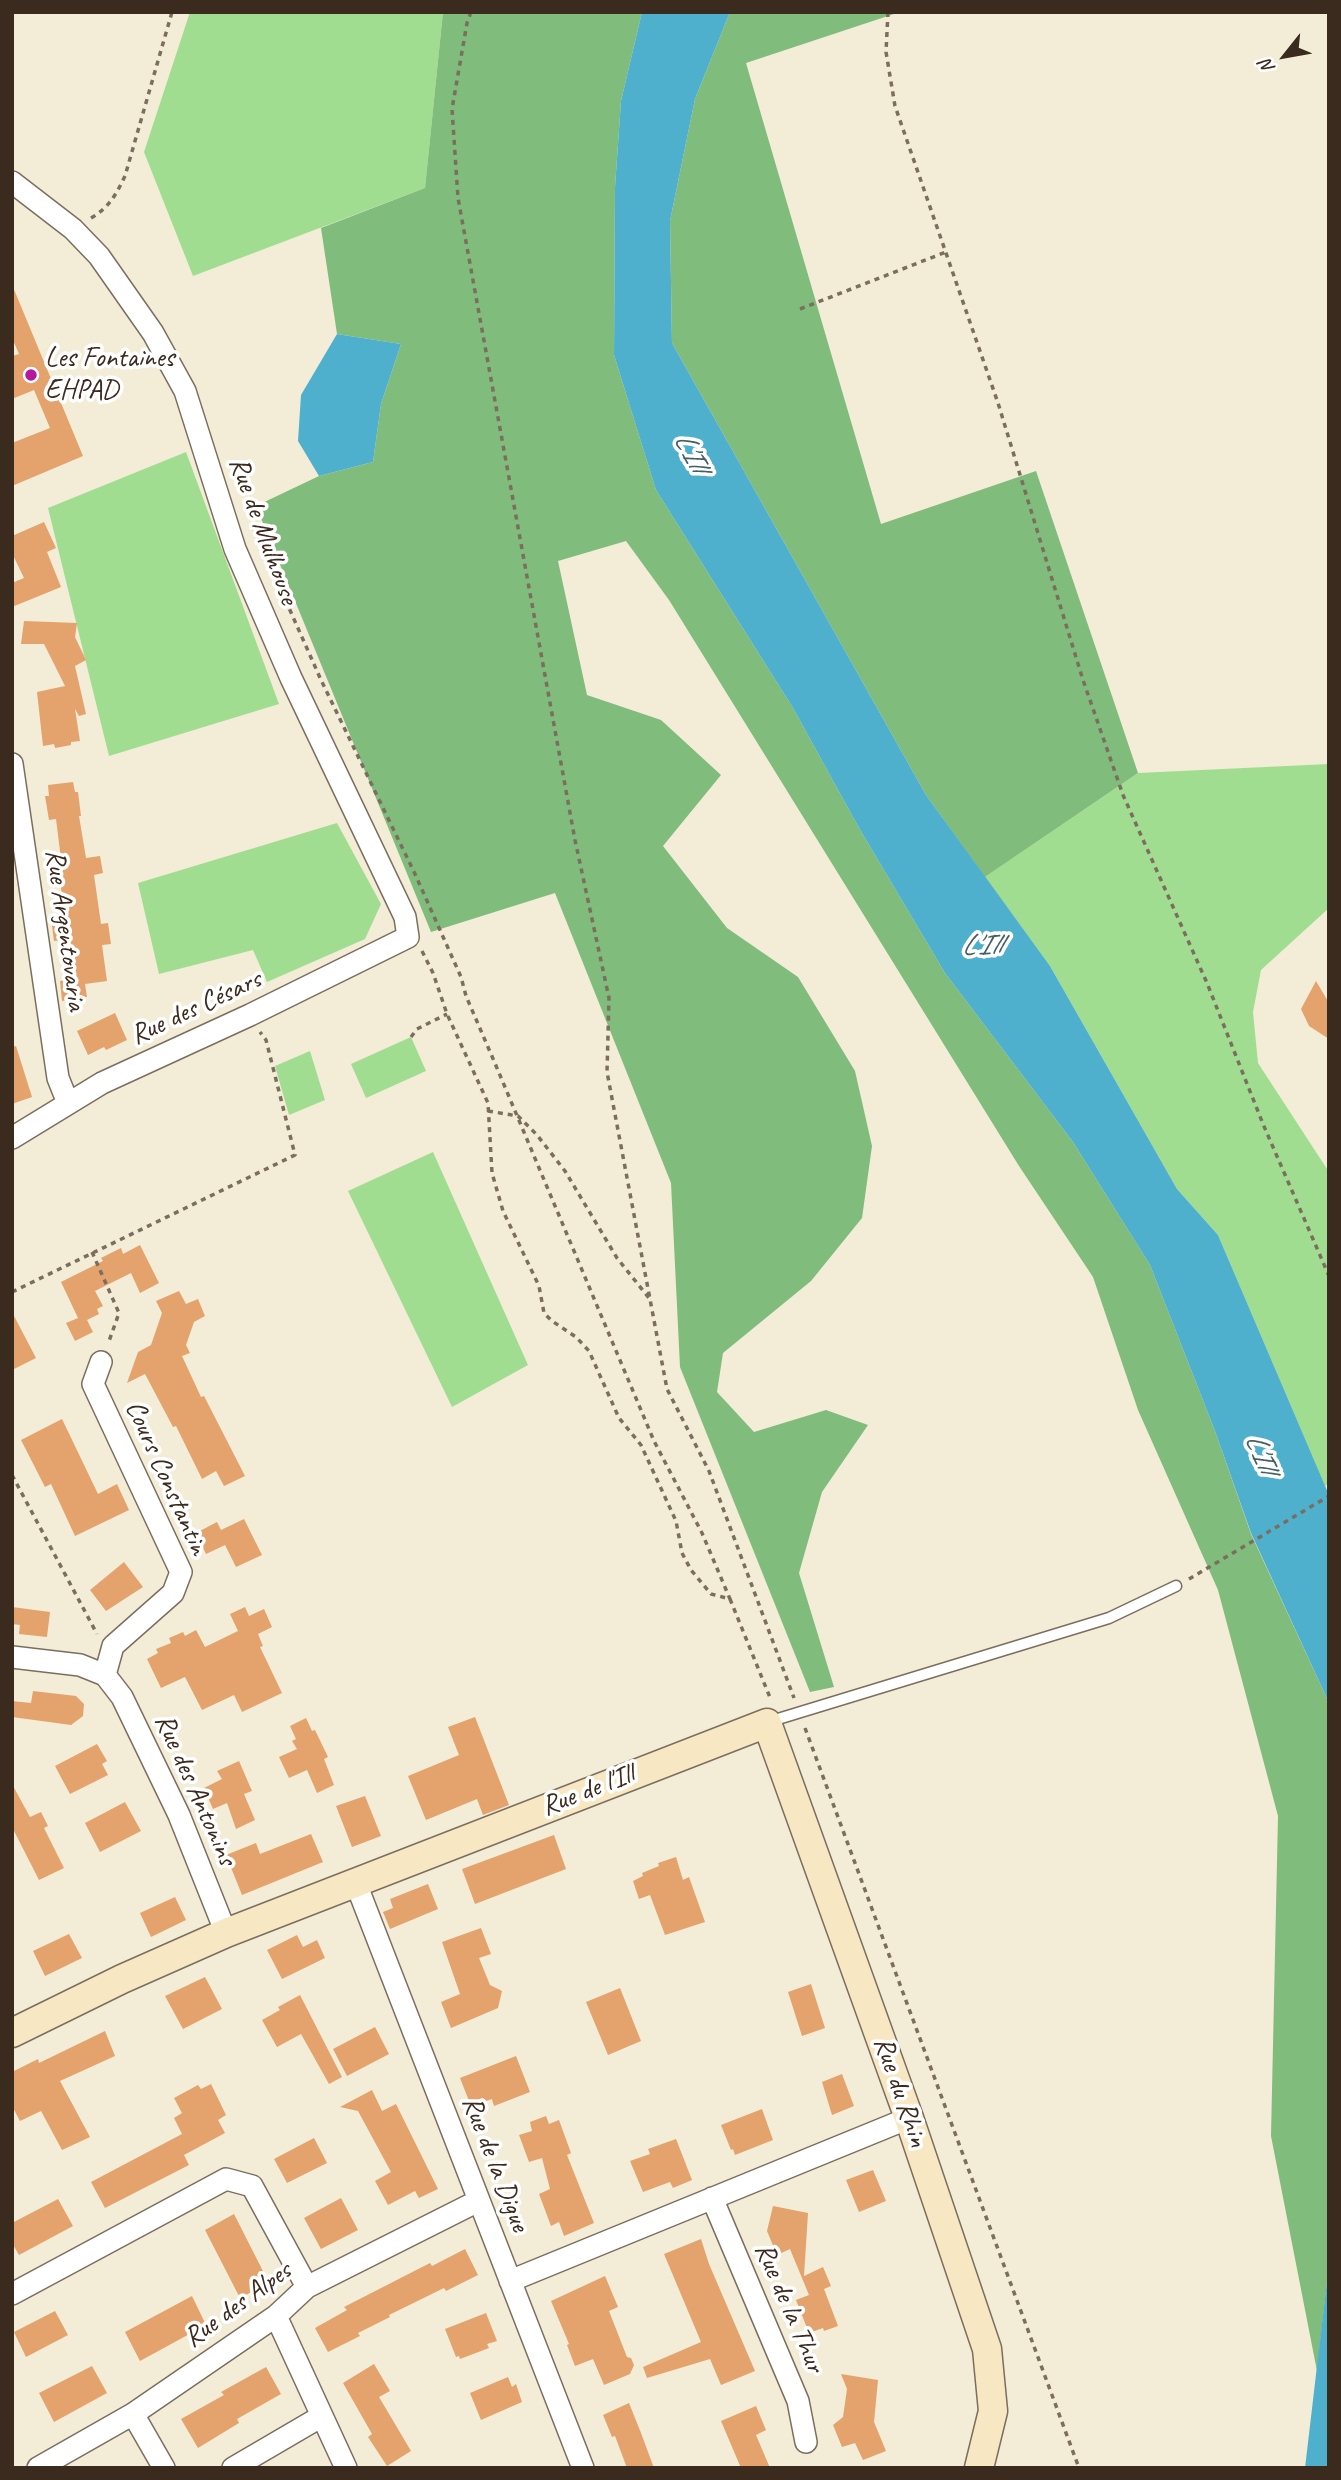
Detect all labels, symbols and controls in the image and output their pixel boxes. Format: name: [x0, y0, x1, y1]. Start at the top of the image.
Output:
north arrow: [1250, 21, 1320, 91]
text: N: [1254, 56, 1280, 78]
place label: Les Fontaines EHPAD: [45, 342, 174, 408]
marker: Les Fontaines EHPAD: [23, 367, 39, 383]
water label: L'Ill: [665, 426, 715, 478]
street label: Rue de Mulhouse: [221, 453, 305, 609]
street label: Rue Argentovaria: [37, 847, 93, 1013]
water label: L'Ill: [961, 928, 1001, 964]
street label: Rue des Césars: [125, 963, 267, 1053]
street label: Cours Constantin: [117, 1396, 215, 1560]
water label: L'Ill: [1236, 1428, 1284, 1478]
street label: Rue des Antonins: [147, 1709, 243, 1871]
street label: Rue de l'Ill: [537, 1758, 639, 1824]
street label: Rue du Rhin: [866, 2033, 934, 2151]
street label: Rue de la Digue: [454, 2092, 536, 2236]
street label: Rue de la Thur: [747, 2238, 831, 2378]
street label: Rue des Alpes: [178, 2255, 298, 2355]

